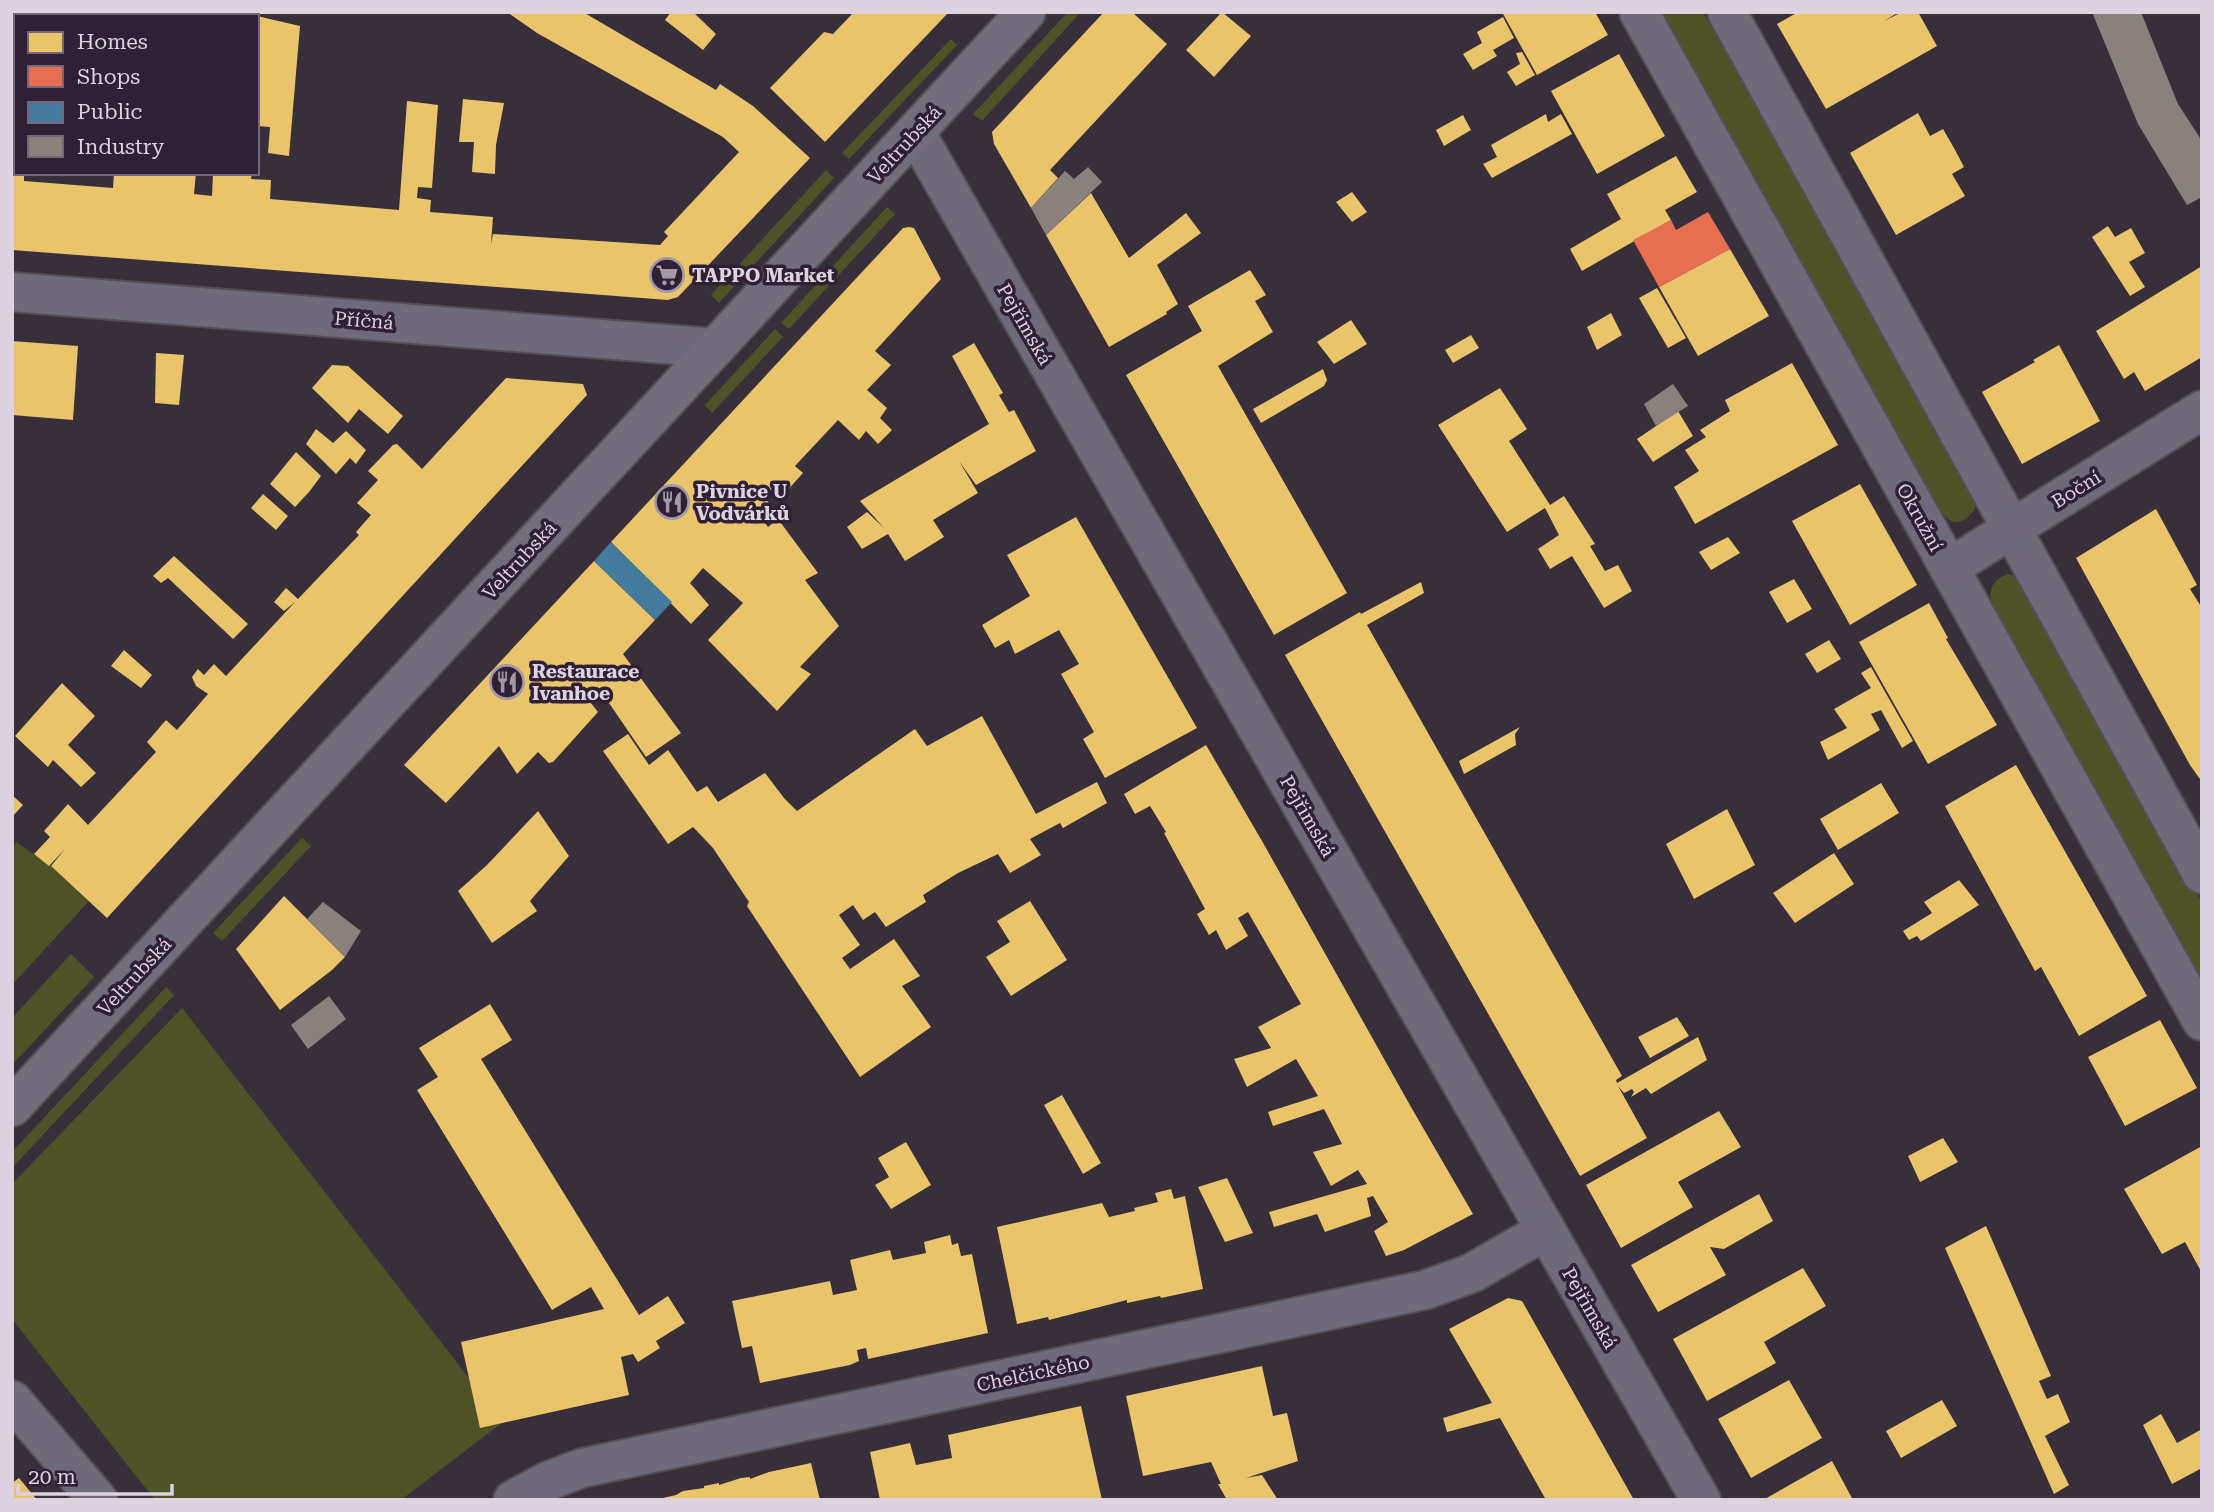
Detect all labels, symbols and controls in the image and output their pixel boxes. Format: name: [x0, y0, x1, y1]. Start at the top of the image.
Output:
legend: [14, 14, 259, 175]
text: Homes: [77, 30, 148, 54]
text: Shops: [77, 65, 140, 89]
text: Public: [77, 100, 143, 124]
street label: Veltrubská: [863, 100, 947, 188]
text: Industry: [77, 135, 165, 159]
supermarket icon: TAPPO Market: [648, 256, 686, 294]
place label: TAPPO Market: [692, 264, 835, 287]
street label: Pejřimská: [992, 280, 1057, 369]
street label: Příčná: [333, 306, 395, 335]
street label: Boční: [2048, 466, 2105, 513]
street label: Okružní: [1892, 479, 1948, 555]
place label: Pivnice U Vodvárků: [696, 480, 790, 525]
restaurant icon: Pivnice U Vodvárků: [653, 483, 691, 521]
street label: Veltrubská: [478, 516, 562, 604]
place label: Restaurace Ivanhoe: [532, 660, 639, 705]
restaurant icon: Restaurace Ivanhoe: [488, 663, 526, 701]
street label: Pejřimská: [1275, 772, 1340, 861]
street label: Veltrubská: [93, 932, 177, 1020]
street label: Pejřimská: [1557, 1264, 1622, 1353]
street label: Chelčického: [974, 1350, 1092, 1397]
scale bar: [18, 1452, 172, 1496]
text: 20 m: [28, 1465, 76, 1489]

